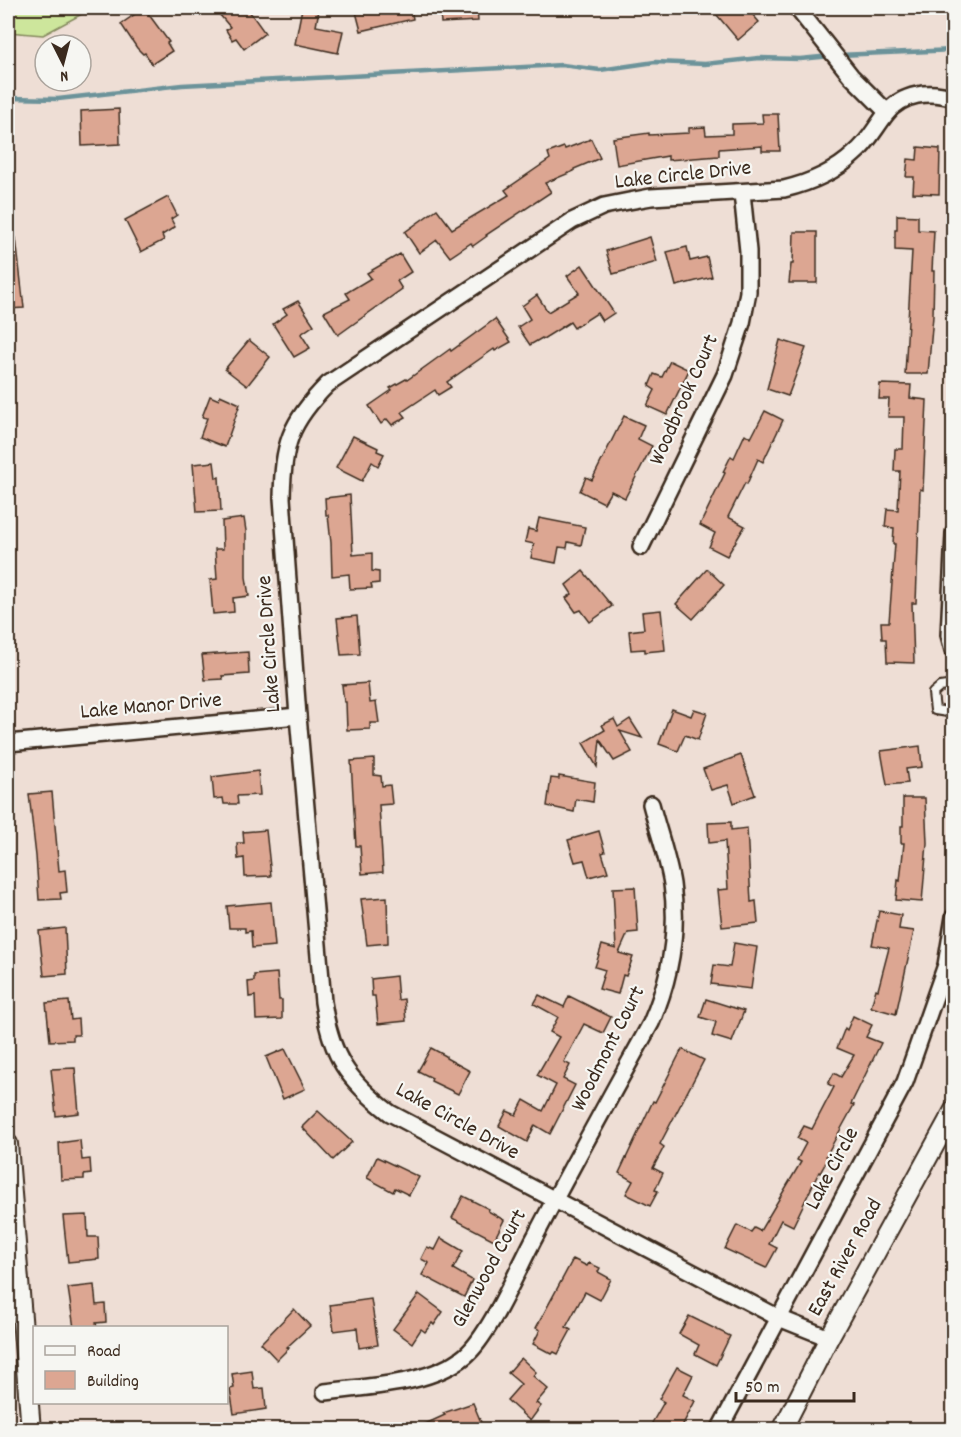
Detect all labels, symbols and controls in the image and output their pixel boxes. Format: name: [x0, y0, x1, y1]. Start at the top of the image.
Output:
north arrow: [33, 33, 93, 93]
text: N: [59, 64, 69, 87]
street label: Lake Circle Drive: [613, 153, 753, 199]
street label: Woodbrook Court: [642, 330, 728, 470]
street label: Lake Circle Drive: [250, 574, 290, 714]
street label: Lake Manor Drive: [79, 685, 223, 729]
street label: Woodmont Court: [564, 981, 654, 1117]
street label: Lake Circle Drive: [389, 1075, 525, 1169]
street label: Lake Circle: [798, 1122, 868, 1216]
street label: East River Road: [801, 1193, 891, 1323]
street label: Glenwood Court: [445, 1204, 535, 1334]
legend: [33, 1326, 228, 1404]
text: Road: [87, 1340, 121, 1365]
scale bar: [736, 1365, 854, 1403]
text: Building: [87, 1370, 139, 1395]
text: 50 m: [745, 1376, 780, 1401]

